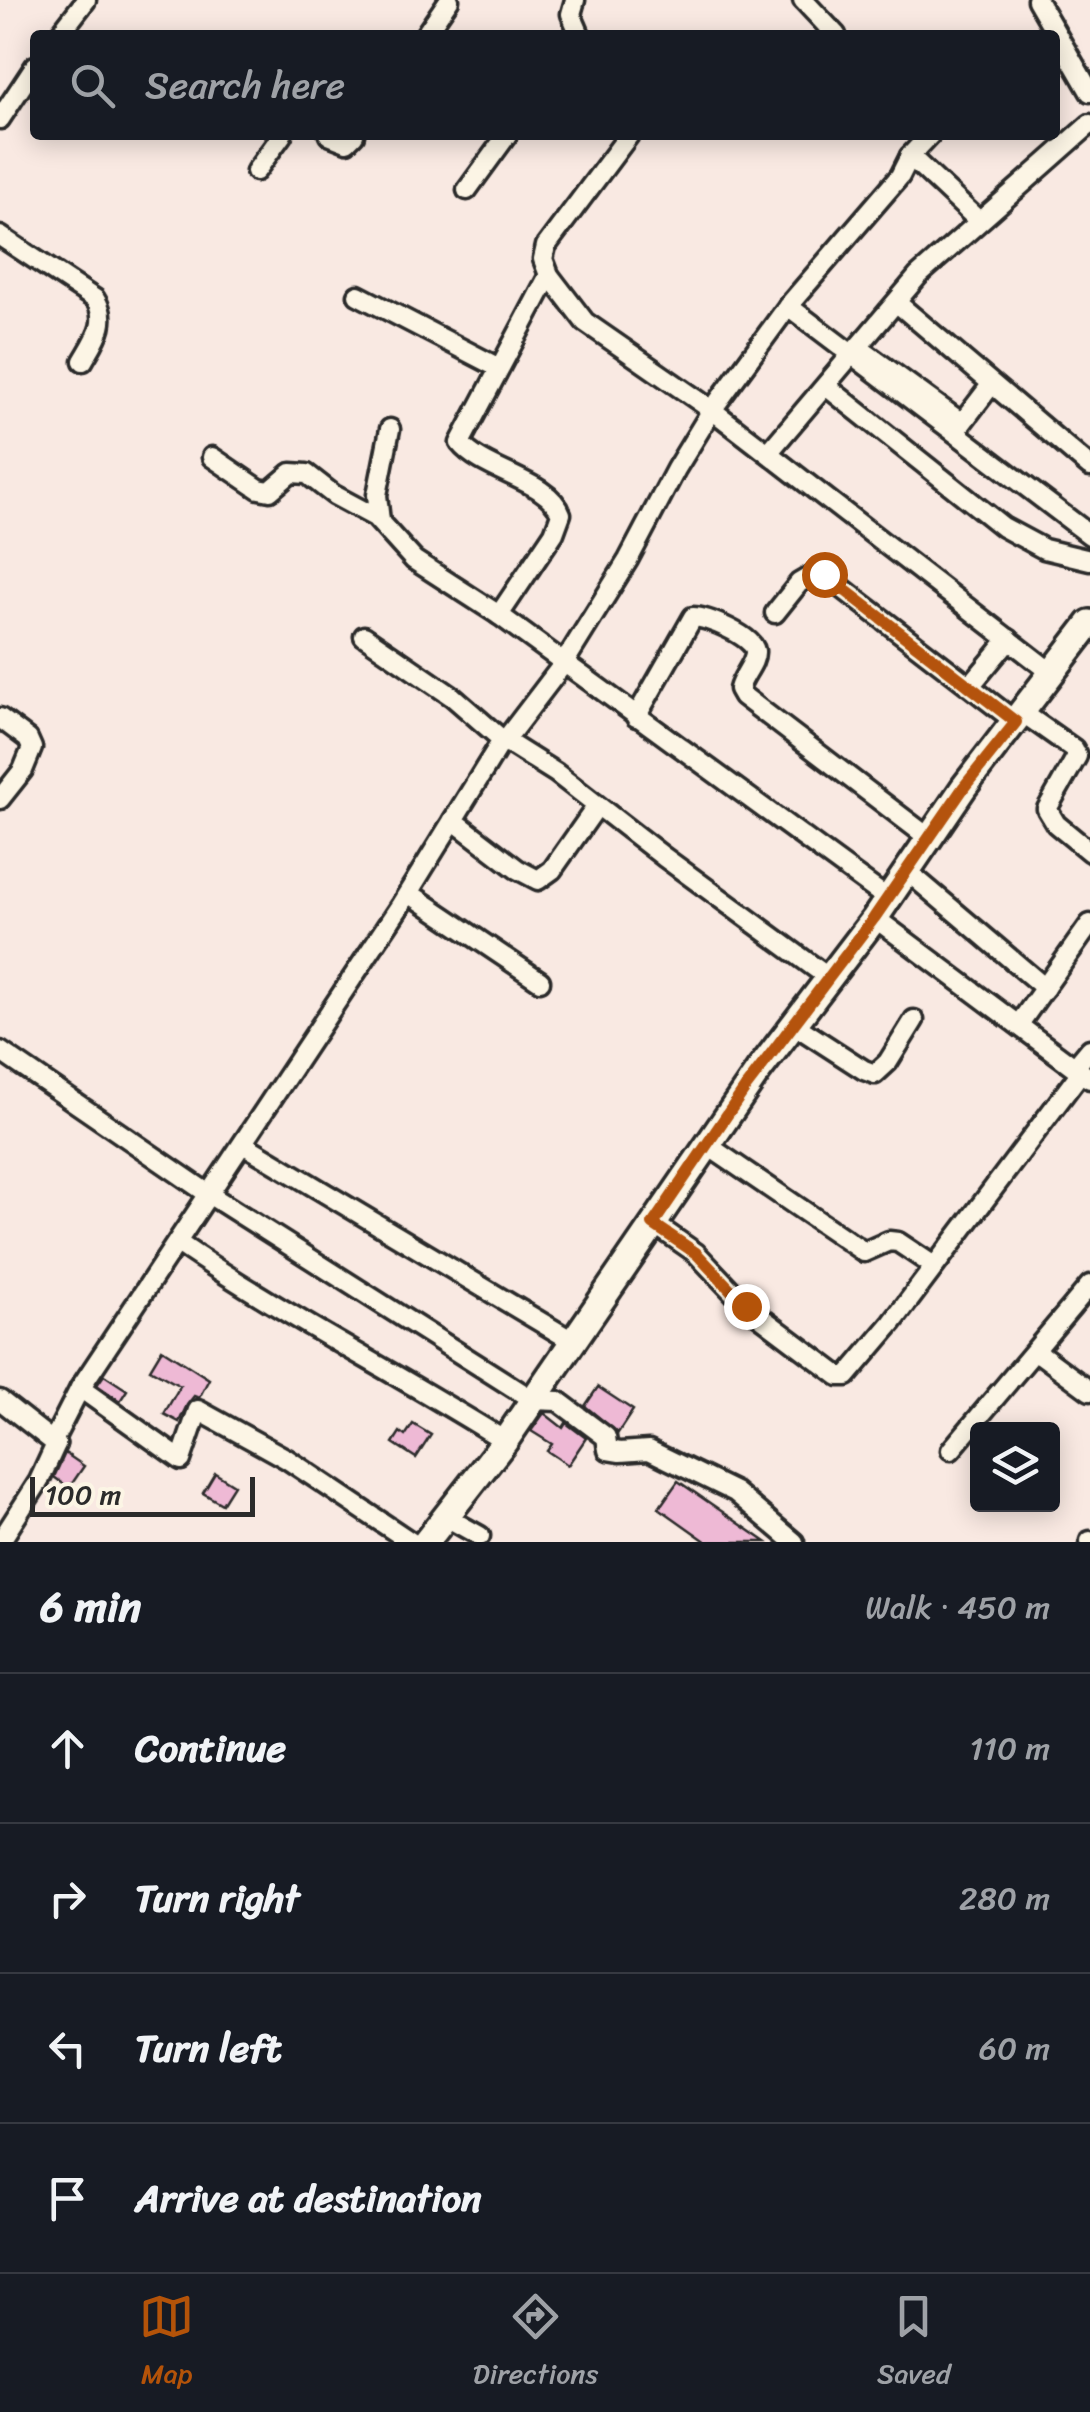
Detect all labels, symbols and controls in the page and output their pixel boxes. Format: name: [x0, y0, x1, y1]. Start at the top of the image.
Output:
search box: [30, 30, 1060, 140]
text: Search here: [145, 52, 345, 119]
icon: search: [65, 58, 120, 113]
route start: [802, 552, 848, 598]
route end: [724, 1284, 770, 1330]
map controls: [970, 1422, 1060, 1512]
button: layers: [970, 1422, 1060, 1512]
text: 100 m: [45, 1470, 121, 1519]
scale bar: [30, 1472, 255, 1516]
text: 6 min: [40, 1570, 141, 1644]
text: Walk · 450 m: [865, 1579, 1050, 1636]
text: Continue: [135, 1715, 286, 1782]
text: 110 m: [969, 1720, 1050, 1777]
icon: ahead: [40, 1721, 95, 1776]
text: Turn right: [135, 1865, 300, 1932]
text: 280 m: [959, 1870, 1050, 1927]
icon: right: [40, 1871, 95, 1926]
text: Turn left: [135, 2015, 281, 2082]
text: 60 m: [979, 2020, 1050, 2077]
icon: left: [40, 2021, 95, 2076]
text: Arrive at destination: [135, 2165, 482, 2232]
icon: arrive: [40, 2171, 95, 2226]
tab: Map: [139, 2289, 194, 2398]
tab: Directions: [473, 2289, 598, 2398]
tab: Saved: [877, 2289, 951, 2398]

